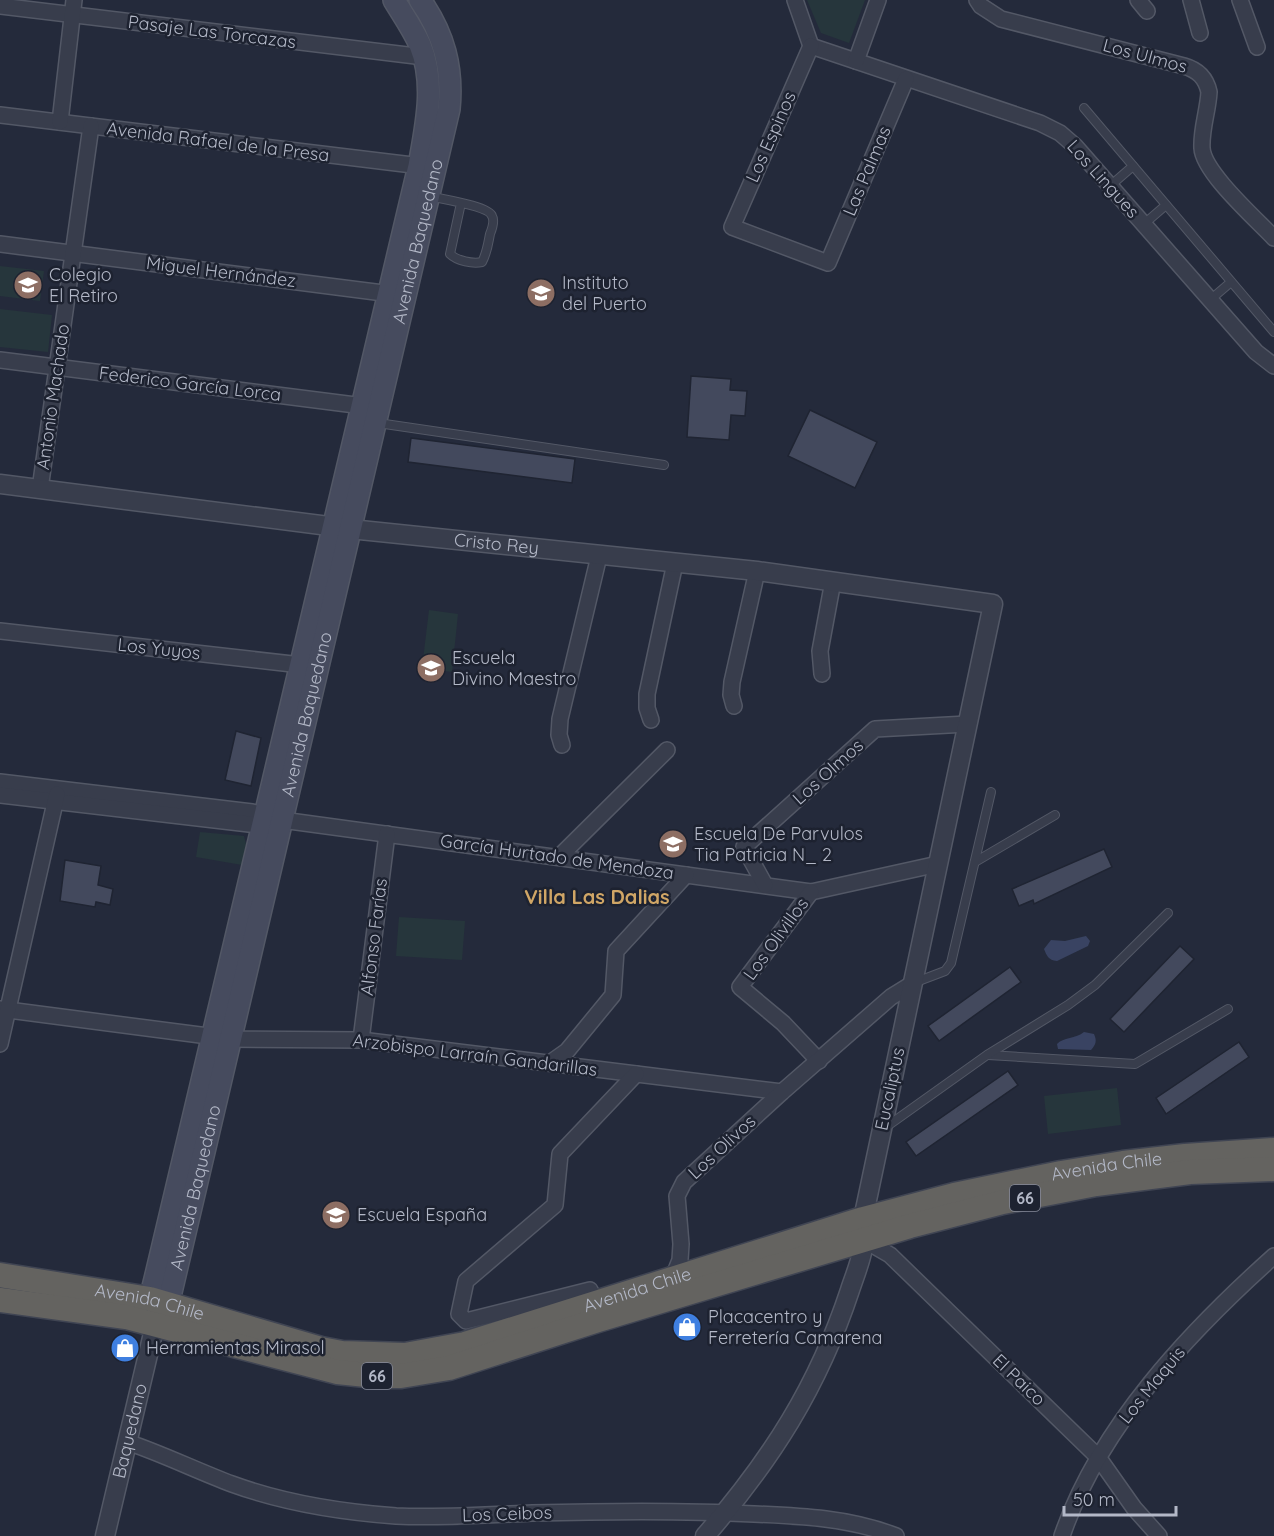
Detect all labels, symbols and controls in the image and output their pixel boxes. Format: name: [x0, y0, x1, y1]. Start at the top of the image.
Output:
street label: Pasaje Las Torcazas: [127, 10, 297, 53]
street label: Los Ulmos: [1100, 33, 1190, 78]
street label: Los Espinos: [740, 88, 801, 186]
street label: Avenida Rafael de la Presa: [105, 116, 331, 167]
street label: Las Palmas: [837, 122, 896, 219]
street label: Los Lingues: [1062, 135, 1145, 223]
street label: Avenida Baquedano: [387, 156, 448, 326]
street label: Miguel Hernández: [145, 251, 297, 292]
place label: Colegio El Retiro: [49, 263, 118, 307]
school or university icon: Colegio El Retiro: [12, 269, 44, 301]
place label: Instituto del Puerto: [562, 271, 647, 315]
school or university icon: Instituto del Puerto: [525, 277, 557, 309]
street label: Antonio Machado: [31, 323, 74, 471]
street label: Federico García Lorca: [98, 361, 283, 406]
street label: Cristo Rey: [453, 528, 540, 559]
street label: Avenida Baquedano: [276, 630, 337, 799]
street label: Los Yuyos: [116, 633, 202, 664]
place label: Escuela Divino Maestro: [452, 646, 576, 690]
school or university icon: Escuela Divino Maestro: [415, 652, 447, 684]
street label: Los Olmos: [787, 734, 868, 809]
place label: Escuela De Parvulos Tia Patricia N_ 2: [694, 822, 863, 866]
school or university icon: Escuela De Parvulos Tia Patricia N_ 2: [657, 828, 689, 860]
street label: García Hurtado de Mendoza: [439, 829, 675, 884]
street label: Alfonso Farías: [355, 877, 392, 997]
district label: Villa Las Dalias: [524, 884, 670, 909]
street label: Los Olivillos: [738, 893, 813, 984]
street label: Arzobispo Larraín Gandarillas: [351, 1028, 599, 1081]
street label: Eucaliptus: [870, 1045, 910, 1132]
street label: Avenida Baquedano: [165, 1103, 226, 1272]
street label: Los Olivos: [683, 1109, 760, 1184]
street label: Avenida Chile: [1049, 1147, 1163, 1186]
road number: 66: [1010, 1185, 1040, 1211]
school or university icon: Escuela España: [320, 1199, 352, 1231]
place label: Escuela España: [357, 1203, 487, 1226]
street label: Avenida Chile: [580, 1262, 694, 1317]
street label: Avenida Chile: [93, 1278, 207, 1325]
place label: Placacentro y Ferretería Camarena: [708, 1305, 883, 1349]
shop icon: Placacentro y Ferretería Camarena: [671, 1311, 703, 1343]
shop icon: Herramientas Mirasol: [109, 1332, 141, 1364]
place label: Herramientas Mirasol: [146, 1336, 325, 1359]
street label: Los Maquis: [1113, 1341, 1190, 1428]
street label: El Paico: [988, 1349, 1051, 1410]
road number: 66: [362, 1363, 392, 1389]
street label: Baquedano: [107, 1381, 152, 1481]
scale bar: [1064, 1479, 1176, 1517]
text: 50 m: [1073, 1488, 1115, 1511]
street label: Los Ceibos: [462, 1500, 552, 1527]

